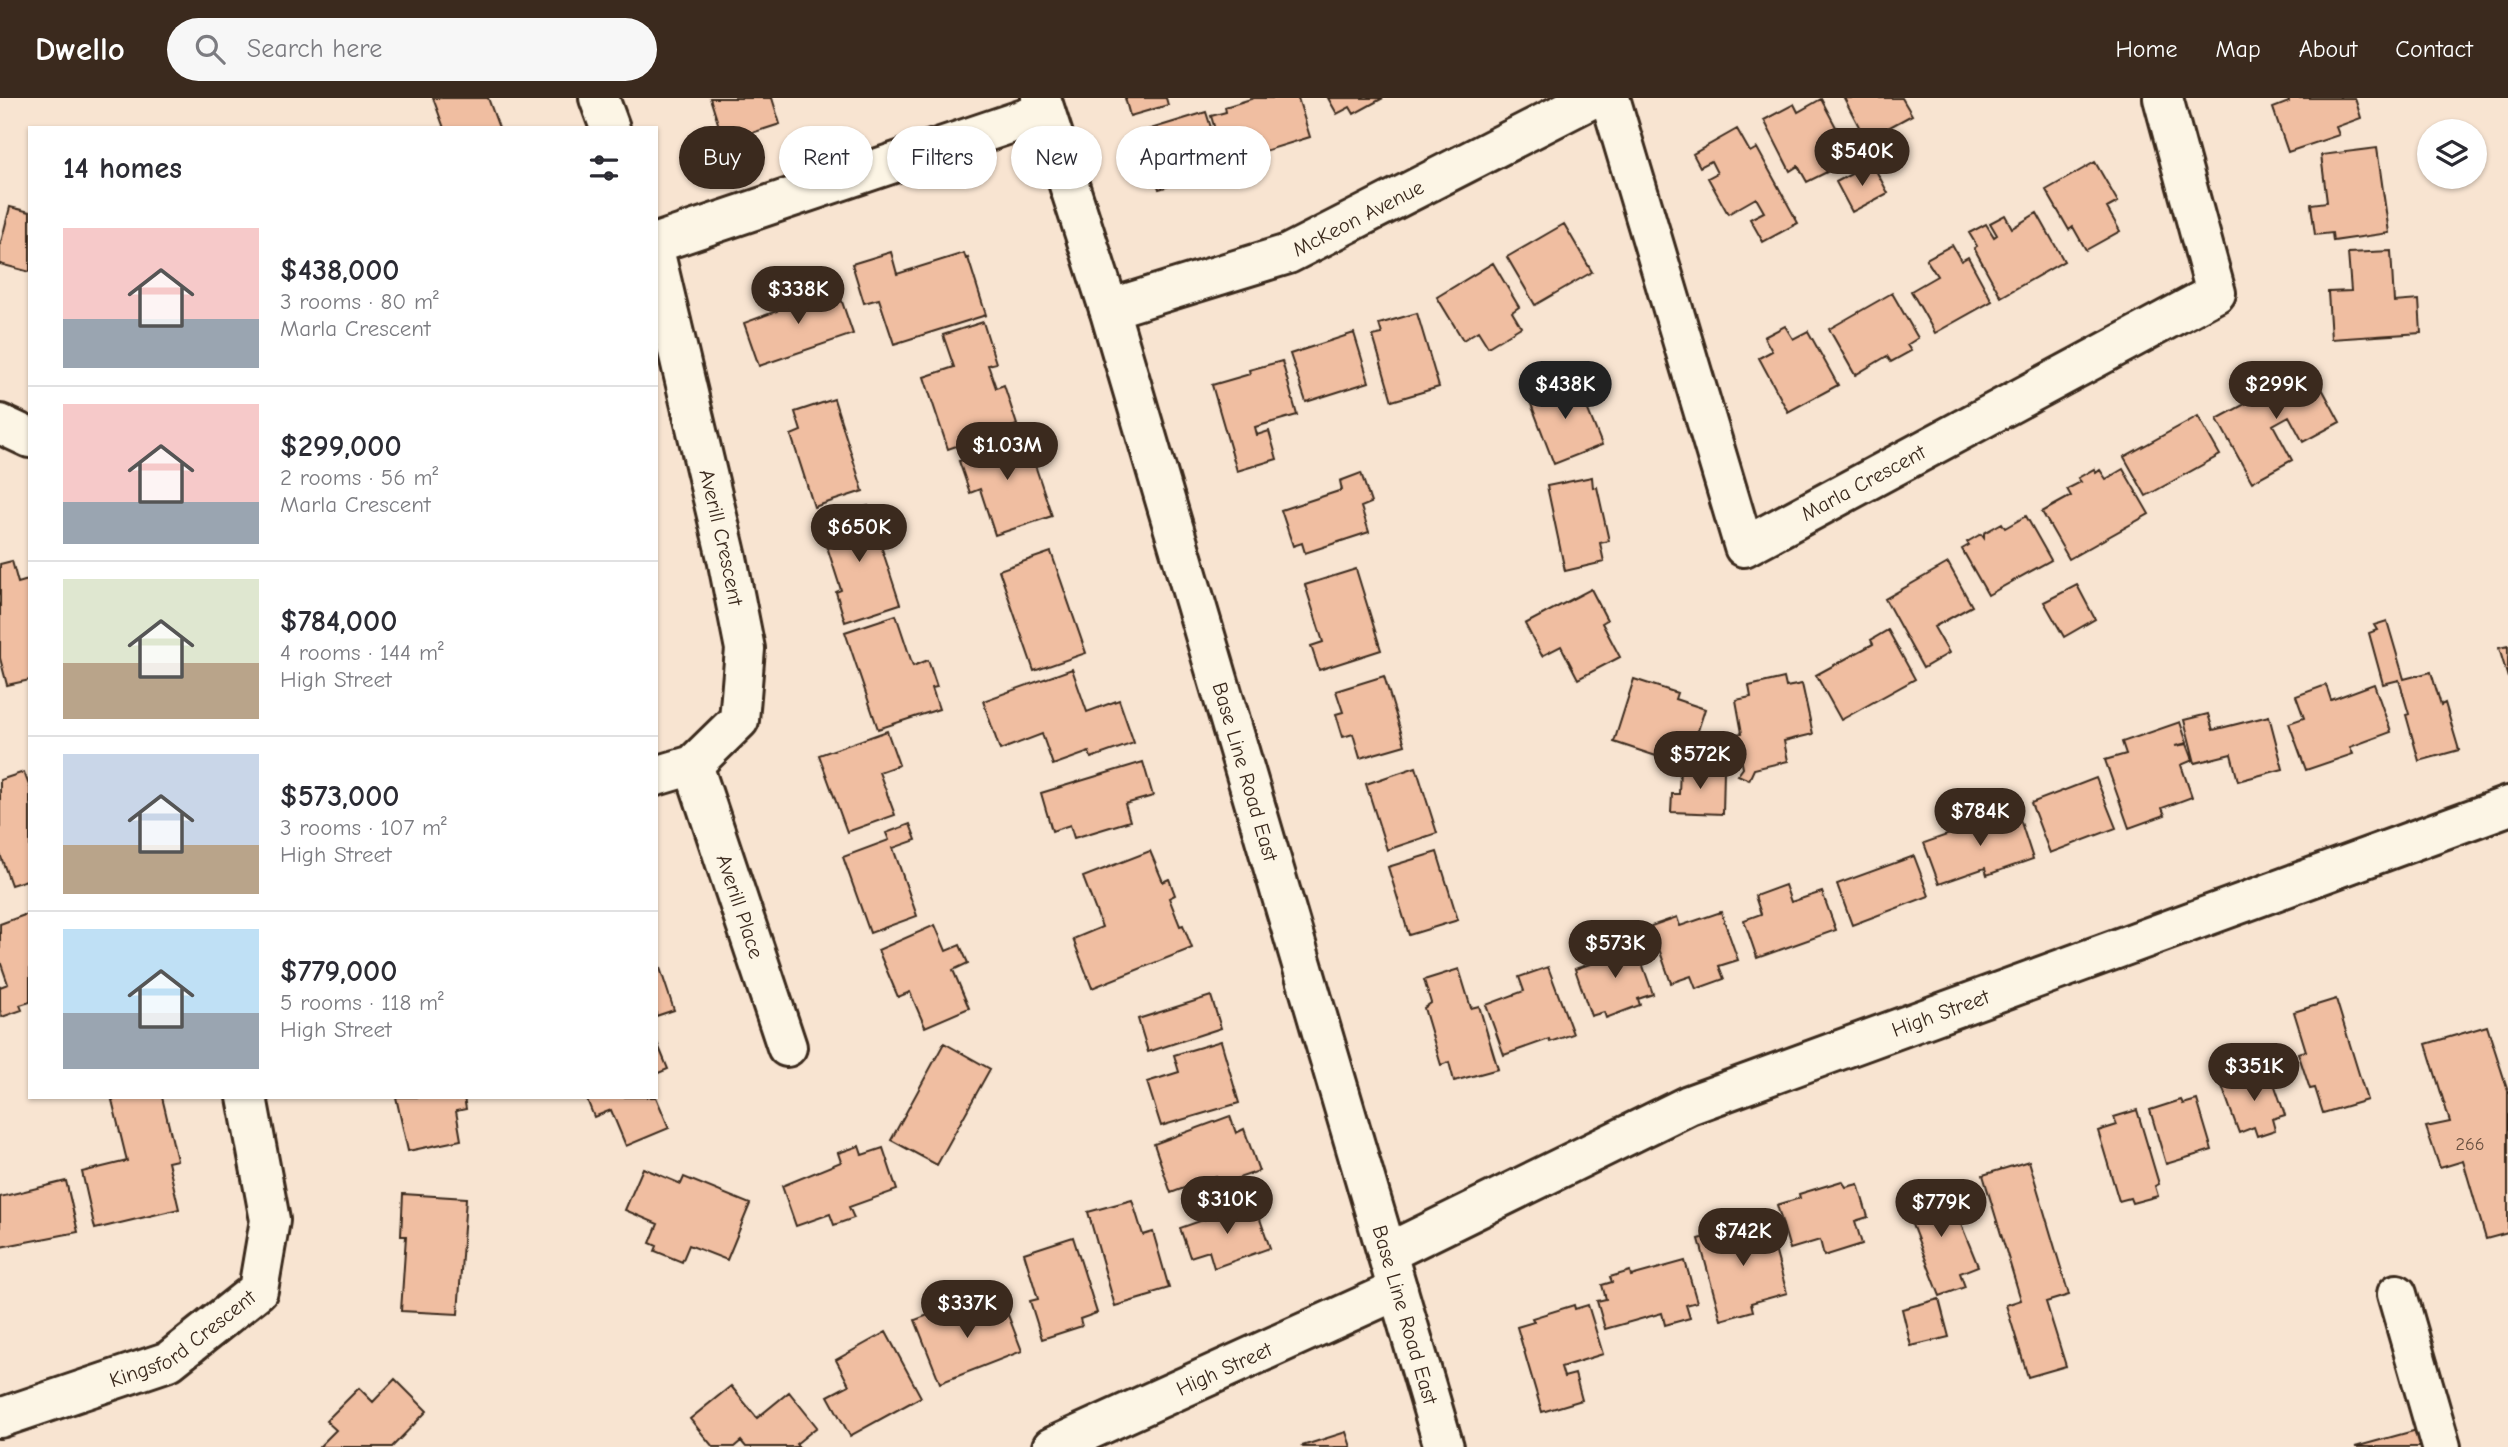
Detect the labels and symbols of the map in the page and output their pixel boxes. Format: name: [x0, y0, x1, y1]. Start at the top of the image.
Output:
pin: $540K: [1813, 129, 1911, 188]
street label: McKeon Avenue: [1289, 175, 1428, 262]
pin: $338K: [749, 266, 847, 326]
pin: $438K: [1516, 362, 1614, 421]
pin: $299K: [2227, 362, 2325, 421]
pin: $1.03M: [950, 422, 1064, 482]
street label: Marla Crescent: [1797, 439, 1930, 526]
street label: Averill Crescent: [694, 467, 748, 609]
pin: $650K: [810, 504, 908, 564]
street label: Base Line Road East: [1208, 679, 1283, 865]
pin: $572K: [1651, 732, 1749, 791]
pin: $784K: [1931, 788, 2029, 848]
street label: Averill Place: [712, 851, 769, 962]
pin: $573K: [1566, 920, 1664, 980]
street label: High Street: [1888, 984, 1993, 1042]
pin: $351K: [2205, 1044, 2303, 1103]
house number: 266: [2456, 1134, 2484, 1155]
pin: $310K: [1178, 1176, 1276, 1236]
pin: $779K: [1892, 1180, 1990, 1239]
pin: $742K: [1694, 1208, 1792, 1268]
street label: Base Line Road East: [1367, 1222, 1443, 1408]
pin: $337K: [918, 1280, 1016, 1340]
street label: Kingsford Crescent: [107, 1284, 261, 1392]
street label: High Street: [1173, 1336, 1276, 1401]

